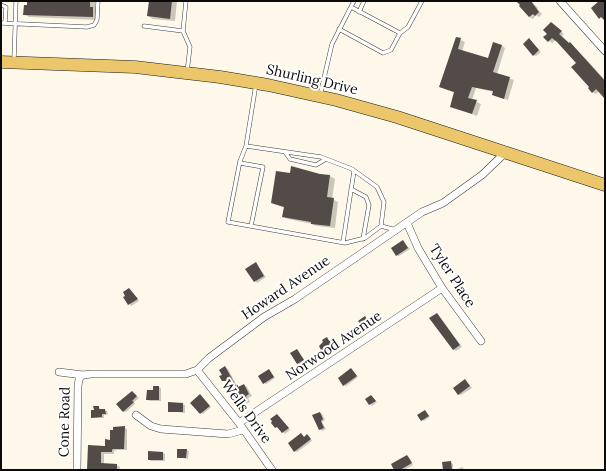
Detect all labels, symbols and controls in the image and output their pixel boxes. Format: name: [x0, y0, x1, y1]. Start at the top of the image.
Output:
street label: Shurling Drive: [265, 61, 359, 99]
street label: Tyler Place: [425, 241, 479, 311]
street label: Howard Avenue: [239, 252, 333, 324]
street label: Norwood Avenue: [283, 308, 385, 384]
street label: Wells Drive: [218, 377, 274, 447]
street label: Cone Road: [56, 387, 74, 457]

